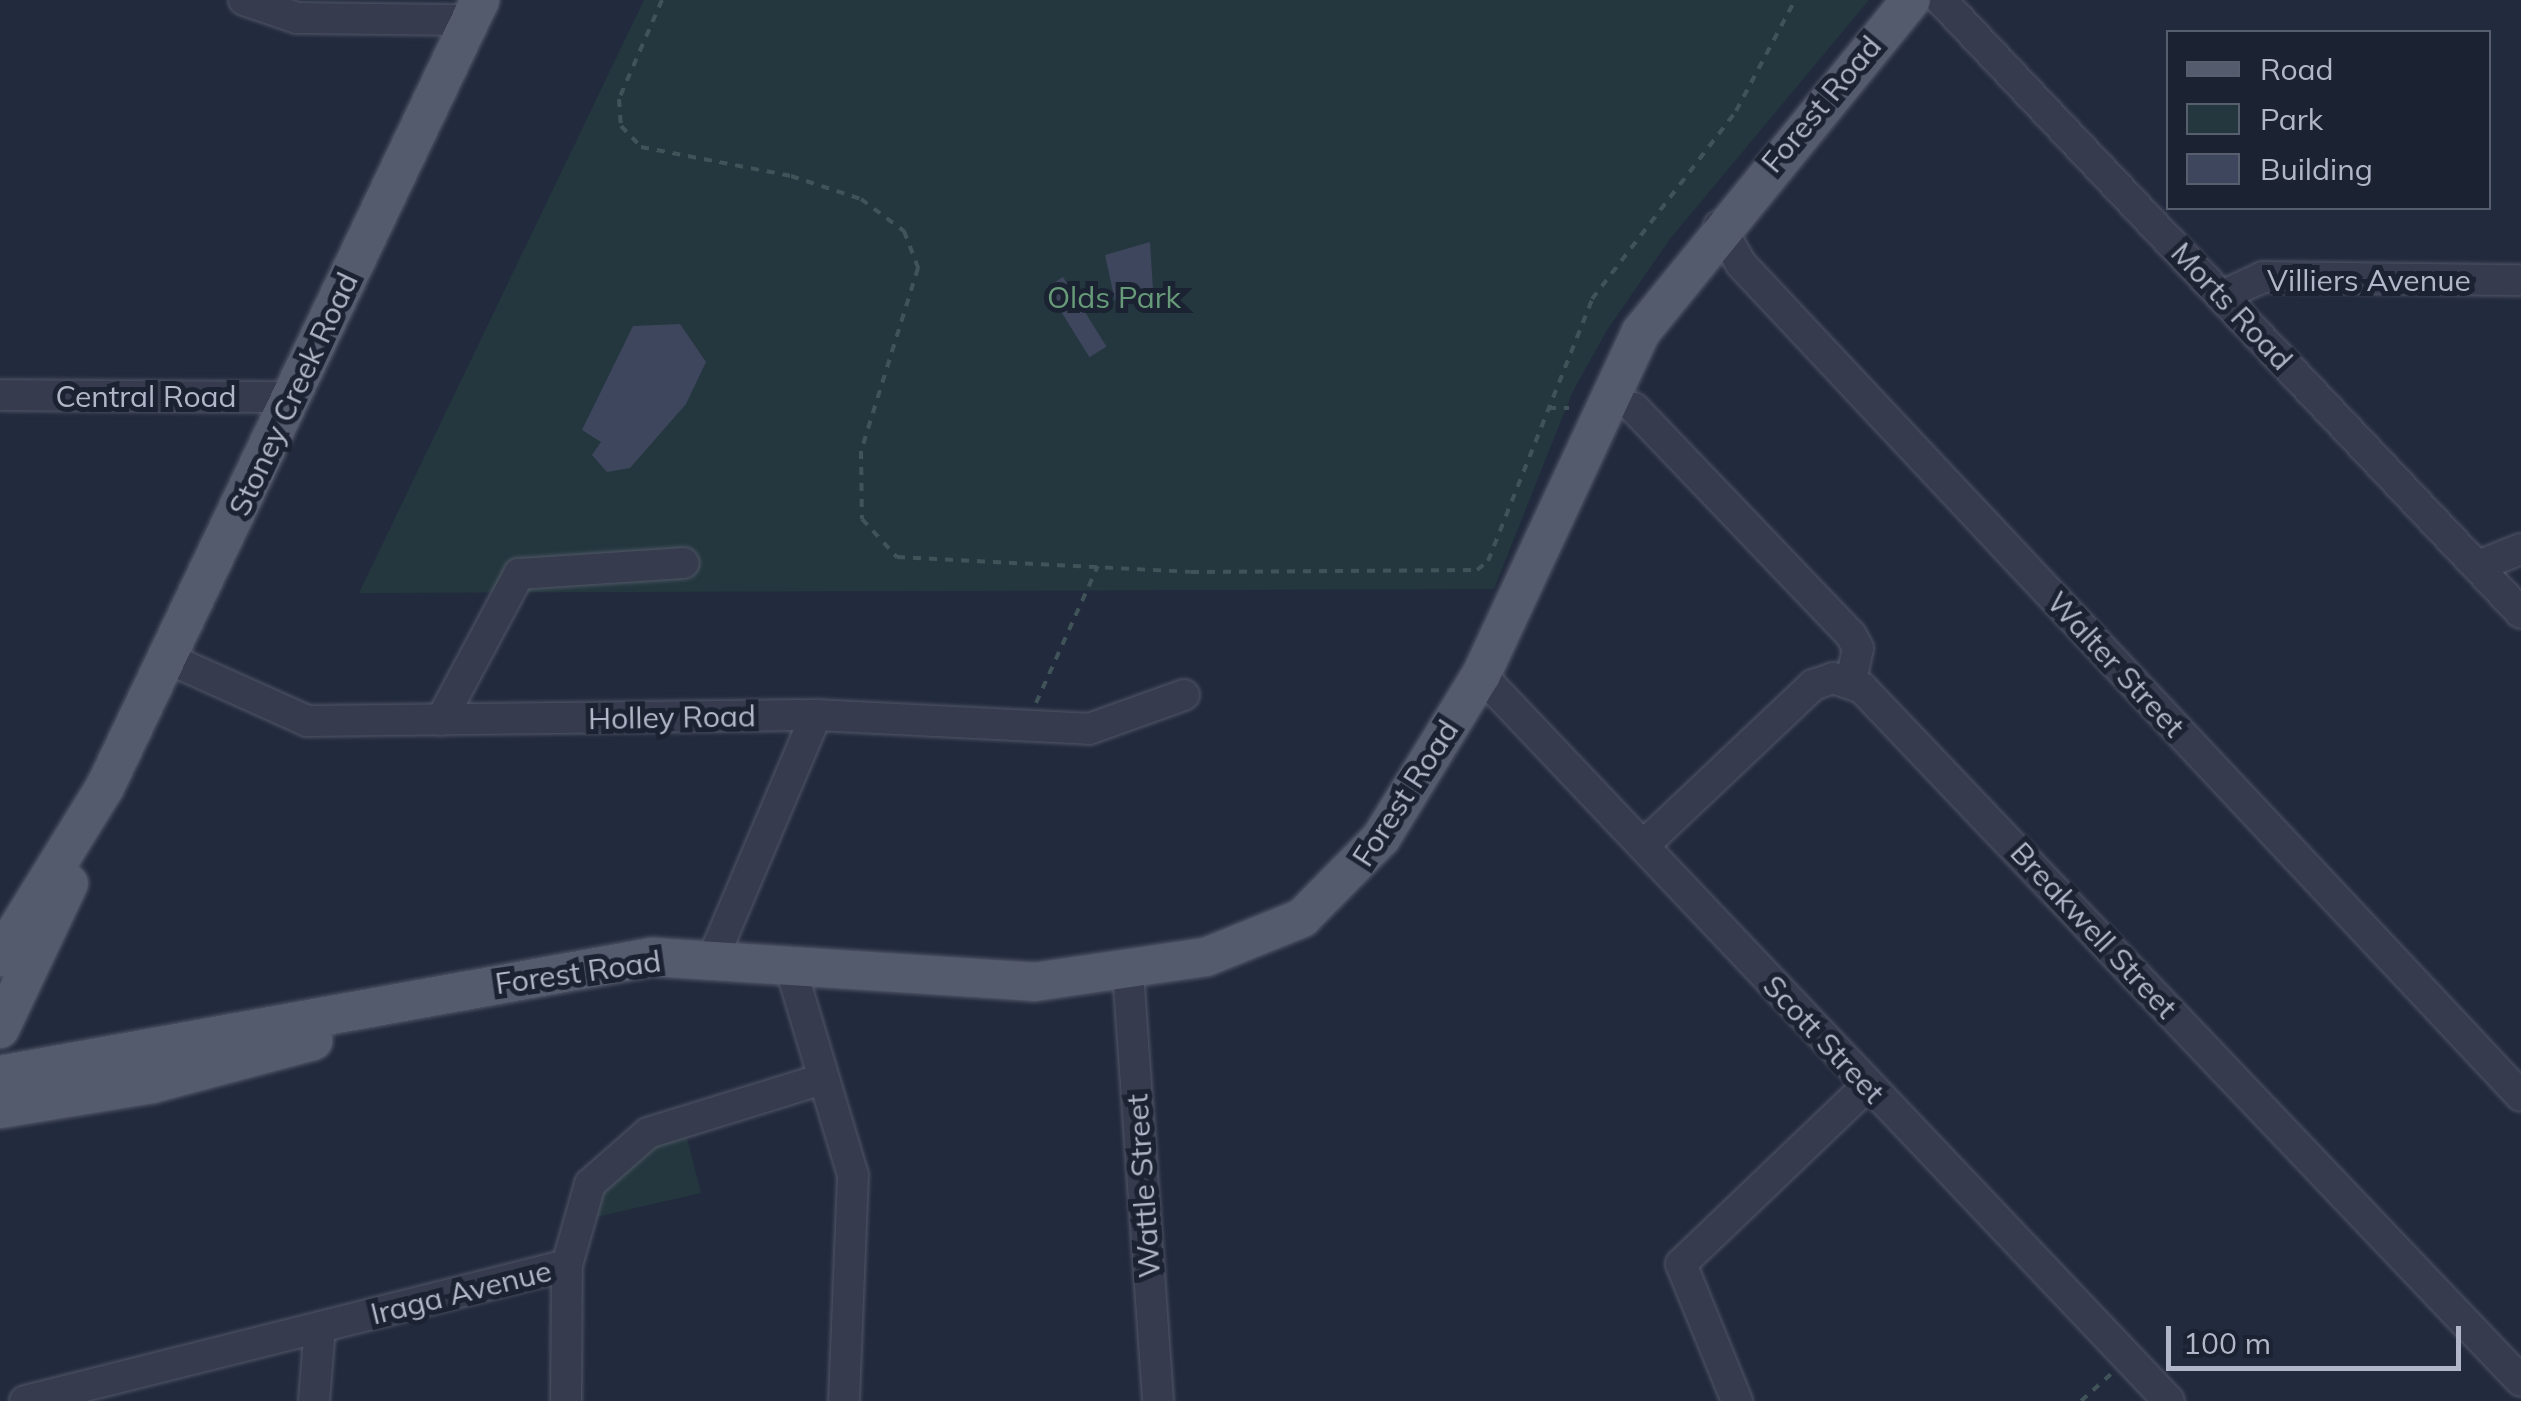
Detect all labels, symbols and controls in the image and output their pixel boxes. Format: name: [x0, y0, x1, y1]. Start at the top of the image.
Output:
street label: Forest Road: [1754, 28, 1888, 180]
legend: [2166, 30, 2491, 210]
text: Road: [2260, 50, 2334, 88]
text: Park: [2260, 100, 2323, 138]
text: Building: [2260, 150, 2373, 188]
street label: Morts Road: [2164, 235, 2300, 377]
street label: Villiers Avenue: [2267, 262, 2471, 298]
street label: Stoney Creek Road: [221, 267, 365, 521]
park label: Olds Park: [1047, 279, 1181, 315]
street label: Central Road: [55, 378, 237, 414]
street label: Walter Street: [2040, 584, 2192, 744]
street label: Holley Road: [588, 698, 756, 736]
street label: Forest Road: [1344, 713, 1466, 873]
street label: Breakwell Street: [2003, 834, 2185, 1026]
street label: Forest Road: [493, 943, 663, 1001]
street label: Scott Street: [1756, 968, 1892, 1110]
street label: Wattle Street: [1119, 1093, 1167, 1279]
street label: Iraga Avenue: [367, 1252, 555, 1332]
scale bar: [2171, 1306, 2466, 1368]
text: 100 m: [2183, 1324, 2271, 1362]

